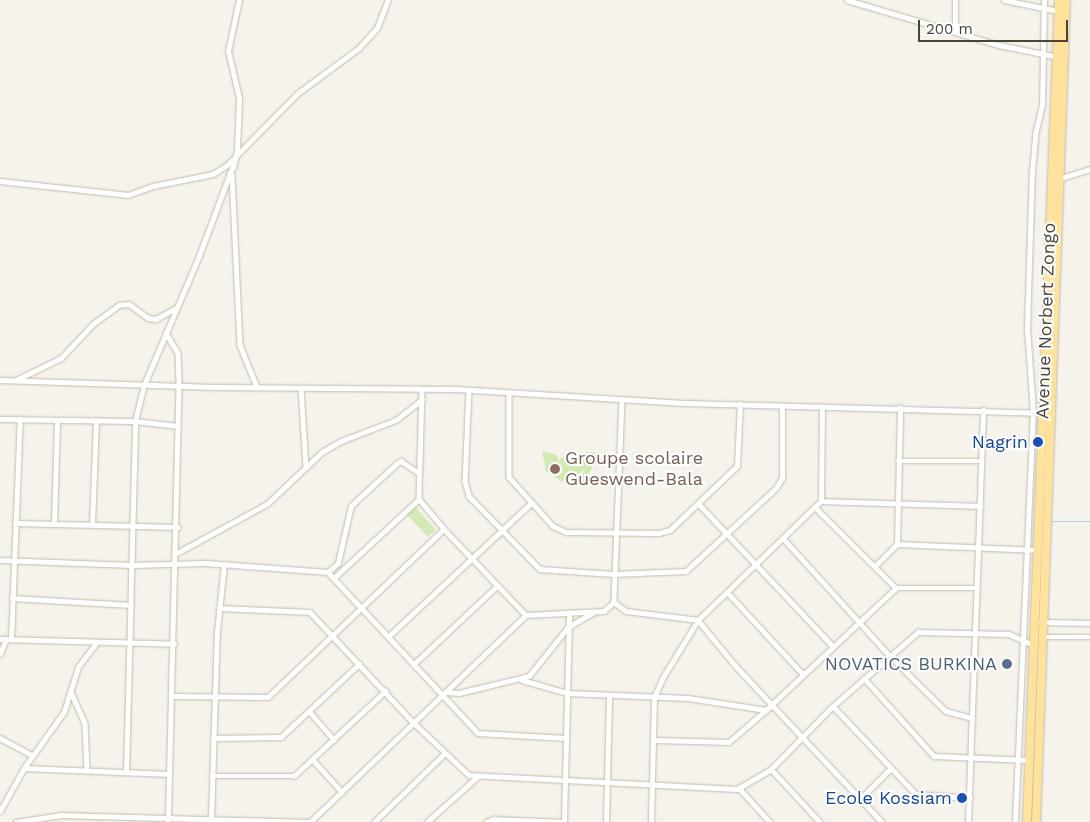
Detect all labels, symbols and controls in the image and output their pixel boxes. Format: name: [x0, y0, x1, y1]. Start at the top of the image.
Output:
scale bar: [920, 10, 1070, 42]
text: 200 m: [926, 20, 973, 38]
street label: Avenue Norbert Zongo: [1032, 222, 1060, 420]
place label: Nagrin: [972, 431, 1028, 453]
marker: Nagrin: [1032, 436, 1044, 448]
place label: Groupe scolaire Gueswend-Bala: [565, 448, 703, 490]
marker: Groupe scolaire Gueswend-Bala: [549, 463, 561, 475]
place label: NOVATICS BURKINA: [825, 653, 997, 675]
marker: NOVATICS BURKINA: [1001, 658, 1013, 670]
place label: Ecole Kossiam: [825, 787, 952, 809]
marker: Ecole Kossiam: [956, 792, 968, 804]

